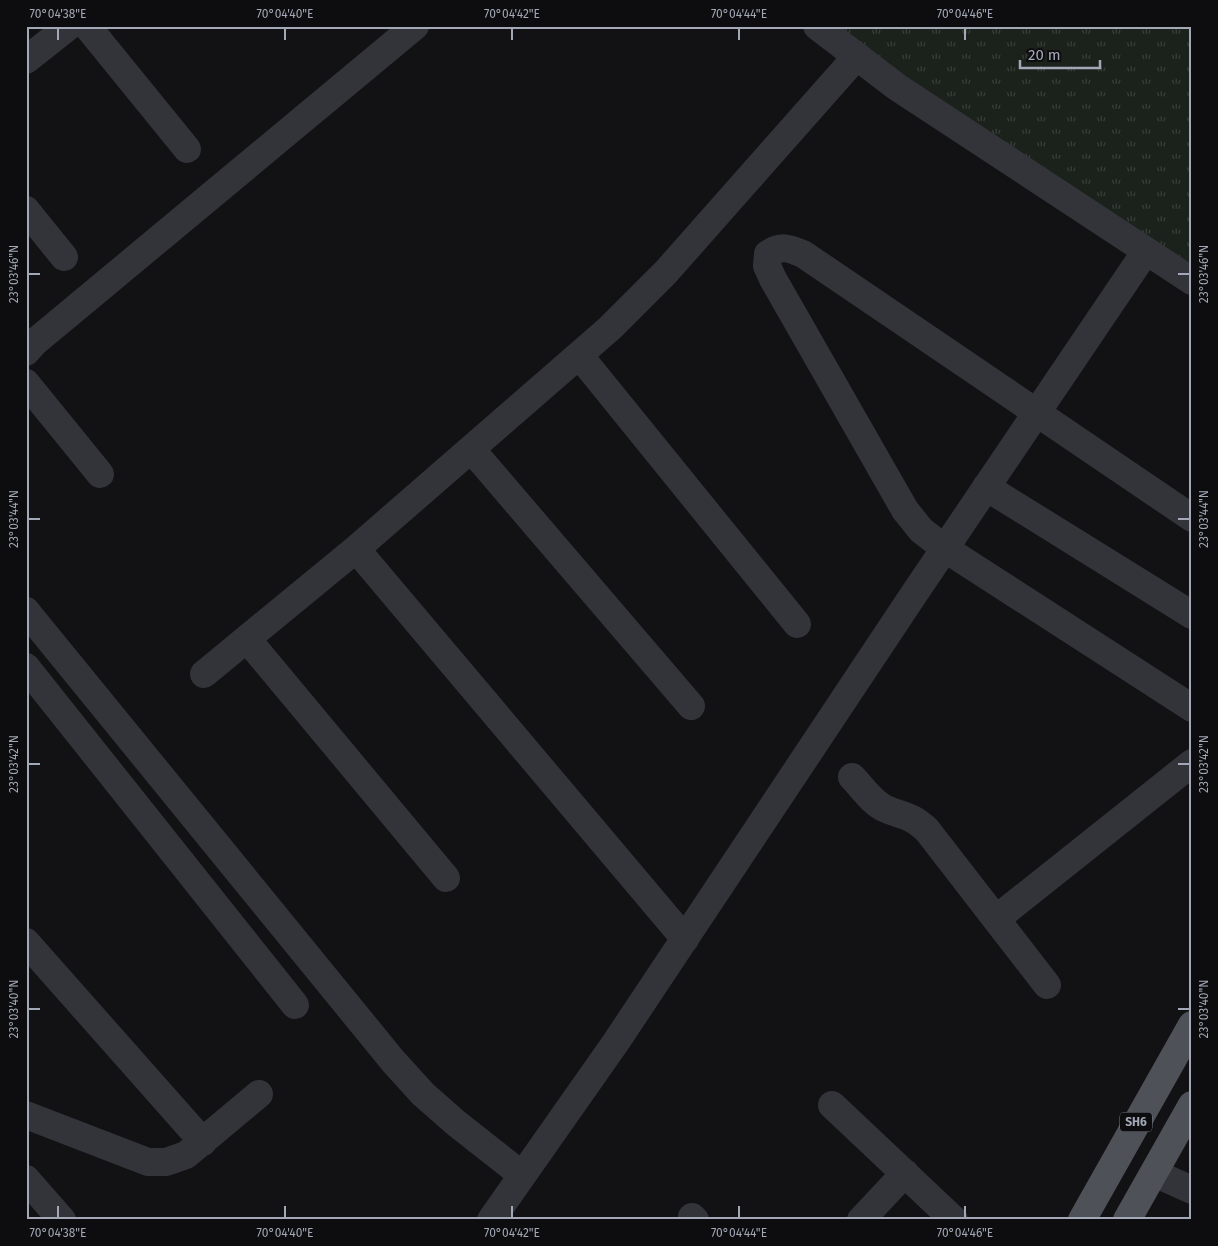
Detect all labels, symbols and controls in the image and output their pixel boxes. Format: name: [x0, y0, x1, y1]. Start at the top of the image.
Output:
text: 70°04'38"E: [30, 7, 86, 21]
text: 70°04'40"E: [257, 7, 313, 21]
text: 70°04'42"E: [484, 7, 540, 21]
text: 70°04'44"E: [711, 7, 767, 21]
text: 70°04'46"E: [937, 7, 993, 21]
scale bar: [1020, 38, 1100, 70]
text: 20 m: [1028, 46, 1061, 64]
text: 23°03'46"N: [7, 245, 21, 303]
text: 23°03'46"N: [1197, 245, 1211, 303]
text: 23°03'44"N: [7, 490, 21, 548]
text: 23°03'44"N: [1197, 490, 1211, 548]
text: 23°03'42"N: [7, 735, 21, 793]
text: 23°03'42"N: [1197, 735, 1211, 793]
text: 23°03'40"N: [7, 980, 21, 1038]
text: 23°03'40"N: [1197, 980, 1211, 1038]
road number: SH6: [1120, 1112, 1152, 1132]
text: 70°04'38"E: [30, 1226, 86, 1240]
text: 70°04'40"E: [257, 1226, 313, 1240]
text: 70°04'42"E: [484, 1226, 540, 1240]
text: 70°04'44"E: [711, 1226, 767, 1240]
text: 70°04'46"E: [937, 1226, 993, 1240]

